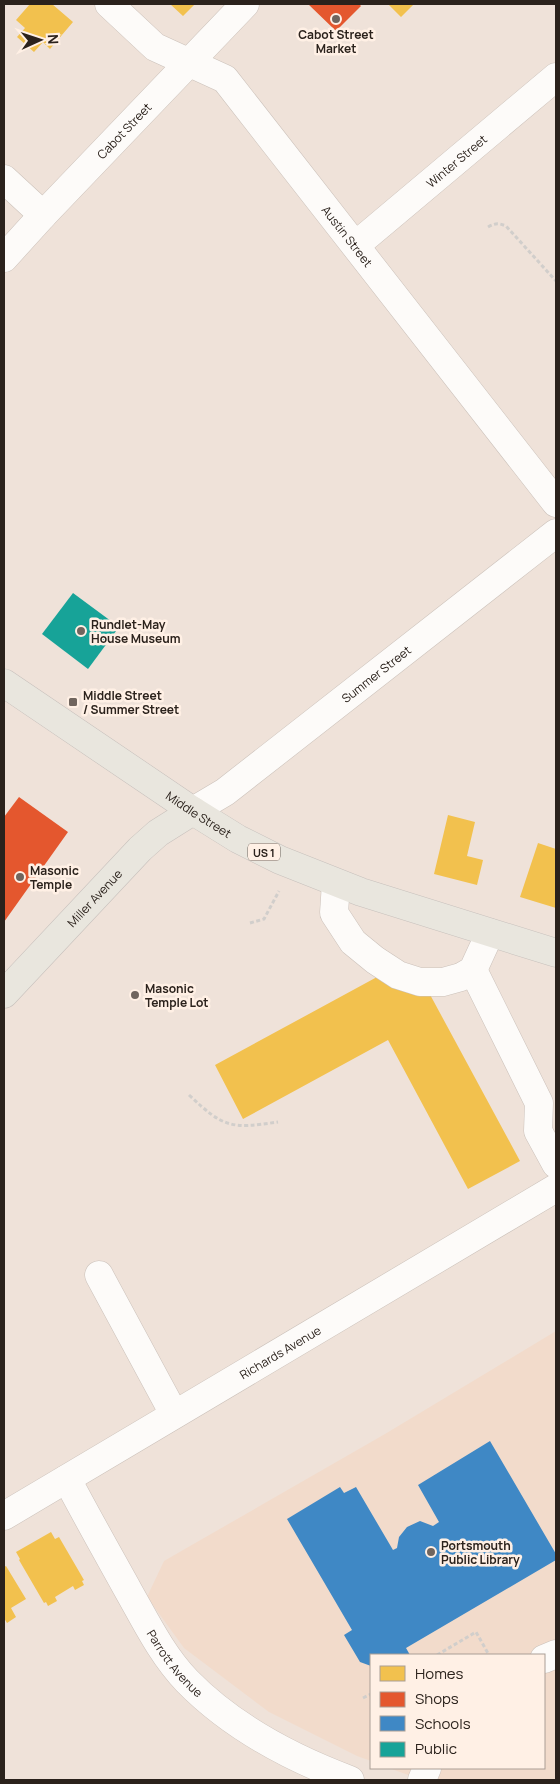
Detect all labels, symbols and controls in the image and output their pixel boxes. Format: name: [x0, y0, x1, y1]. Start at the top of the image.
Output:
marker: Cabot Street Market: [330, 13, 342, 25]
north arrow: [15, 15, 65, 65]
place label: Cabot Street Market: [298, 26, 374, 57]
text: N: [44, 34, 63, 45]
street label: Cabot Street: [93, 99, 155, 162]
street label: Winter Street: [422, 130, 490, 191]
street label: Austin Street: [318, 202, 377, 270]
place label: Rundlet-May House Museum: [91, 616, 181, 647]
marker: Rundlet-May House Museum: [75, 625, 87, 637]
street label: Summer Street: [338, 641, 414, 706]
place label: Middle Street / Summer Street: [83, 687, 179, 718]
marker: Middle Street / Summer Street: [67, 696, 79, 708]
street label: Middle Street: [163, 787, 235, 842]
road number: US 1: [248, 844, 280, 860]
place label: Masonic Temple: [30, 862, 79, 893]
street label: Miller Avenue: [63, 865, 126, 930]
marker: Masonic Temple: [14, 871, 26, 883]
place label: Masonic Temple Lot: [145, 980, 209, 1011]
marker: Masonic Temple Lot: [129, 989, 141, 1001]
street label: Richards Avenue: [236, 1321, 324, 1383]
place label: Portsmouth Public Library: [441, 1537, 520, 1568]
marker: Portsmouth Public Library: [425, 1546, 437, 1558]
street label: Parrott Avenue: [143, 1626, 207, 1701]
legend: [370, 1654, 545, 1769]
text: Homes: [415, 1663, 464, 1684]
text: Shops: [415, 1688, 459, 1709]
text: Schools: [415, 1713, 471, 1734]
text: Public: [415, 1738, 457, 1759]

